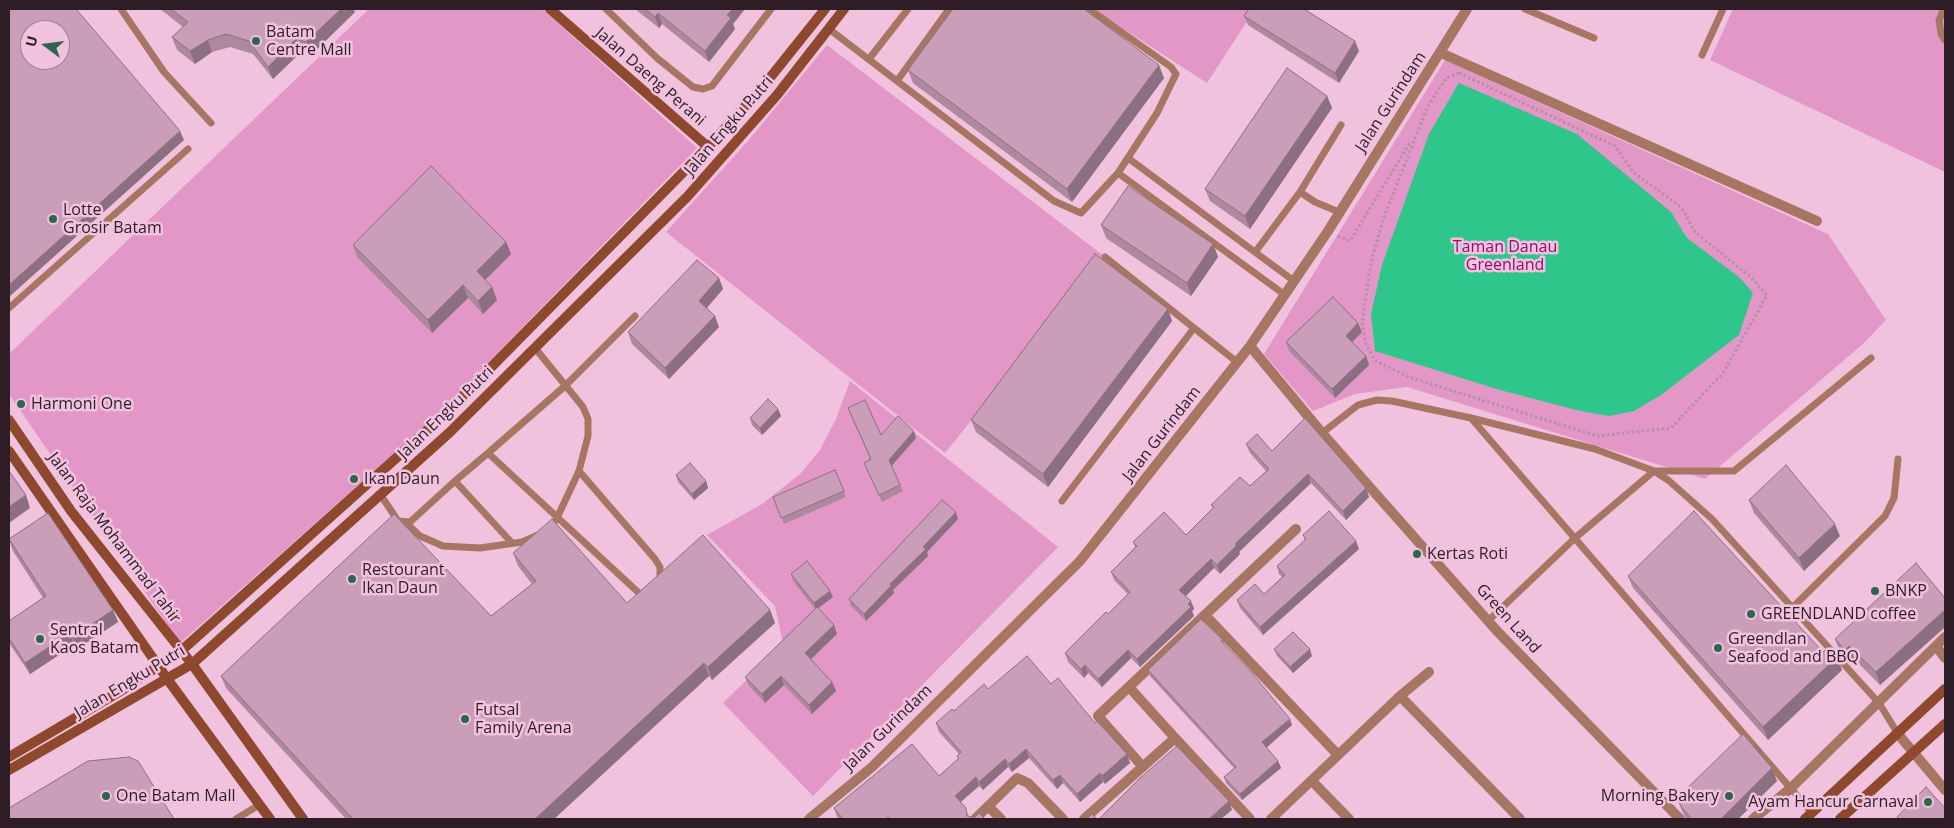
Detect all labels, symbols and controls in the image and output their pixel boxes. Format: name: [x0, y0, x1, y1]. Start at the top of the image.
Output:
north arrow: [20, 20, 70, 70]
place label: Batam Centre Mall: [266, 22, 352, 60]
street label: Jalan Daeng Perani: [591, 24, 709, 130]
text: U: [20, 34, 42, 49]
marker: Batam Centre Mall: [250, 35, 262, 47]
street label: Jalan Gurindam: [1352, 48, 1430, 156]
street label: Jalan Engku Putri: [681, 72, 777, 180]
place label: Lotte Grosir Batam: [63, 200, 162, 238]
marker: Lotte Grosir Batam: [47, 213, 59, 225]
park label: Taman Danau Greenland: [1453, 237, 1557, 275]
street label: Jalan Engku Putri: [394, 362, 498, 464]
street label: Jalan Gurindam: [1119, 383, 1205, 485]
place label: Harmoni One: [31, 394, 132, 414]
marker: Harmoni One: [15, 398, 27, 410]
street label: Jalan Raja Mohammad Tahir: [43, 449, 185, 627]
place label: Ikan Daun: [364, 469, 440, 489]
marker: Ikan Daun: [348, 473, 360, 485]
place label: Kertas Roti: [1427, 544, 1508, 564]
marker: Kertas Roti: [1411, 548, 1423, 560]
place label: Restourant Ikan Daun: [362, 560, 445, 598]
marker: Restourant Ikan Daun: [346, 573, 358, 585]
street label: Green Land: [1472, 580, 1544, 658]
place label: BNKP: [1885, 581, 1927, 601]
marker: BNKP: [1869, 585, 1881, 597]
place label: GREENDLAND coffee: [1761, 604, 1916, 624]
marker: GREENDLAND coffee: [1745, 608, 1757, 620]
place label: Sentral Kaos Batam: [50, 620, 139, 658]
place label: Greendlan Seafood and BBQ: [1728, 629, 1859, 667]
marker: Sentral Kaos Batam: [34, 633, 46, 645]
street label: Jalan Engku Putri: [71, 641, 189, 723]
marker: Greendlan Seafood and BBQ: [1712, 642, 1724, 654]
street label: Jalan Gurindam: [840, 681, 936, 775]
place label: Futsal Family Arena: [475, 700, 572, 738]
marker: Futsal Family Arena: [459, 713, 471, 725]
place label: One Batam Mall: [116, 786, 236, 806]
place label: Morning Bakery: [1601, 786, 1719, 806]
marker: One Batam Mall: [100, 790, 112, 802]
marker: Morning Bakery: [1723, 790, 1735, 802]
place label: Ayam Hancur Carnaval: [1748, 792, 1918, 812]
marker: Ayam Hancur Carnaval: [1922, 796, 1934, 808]

